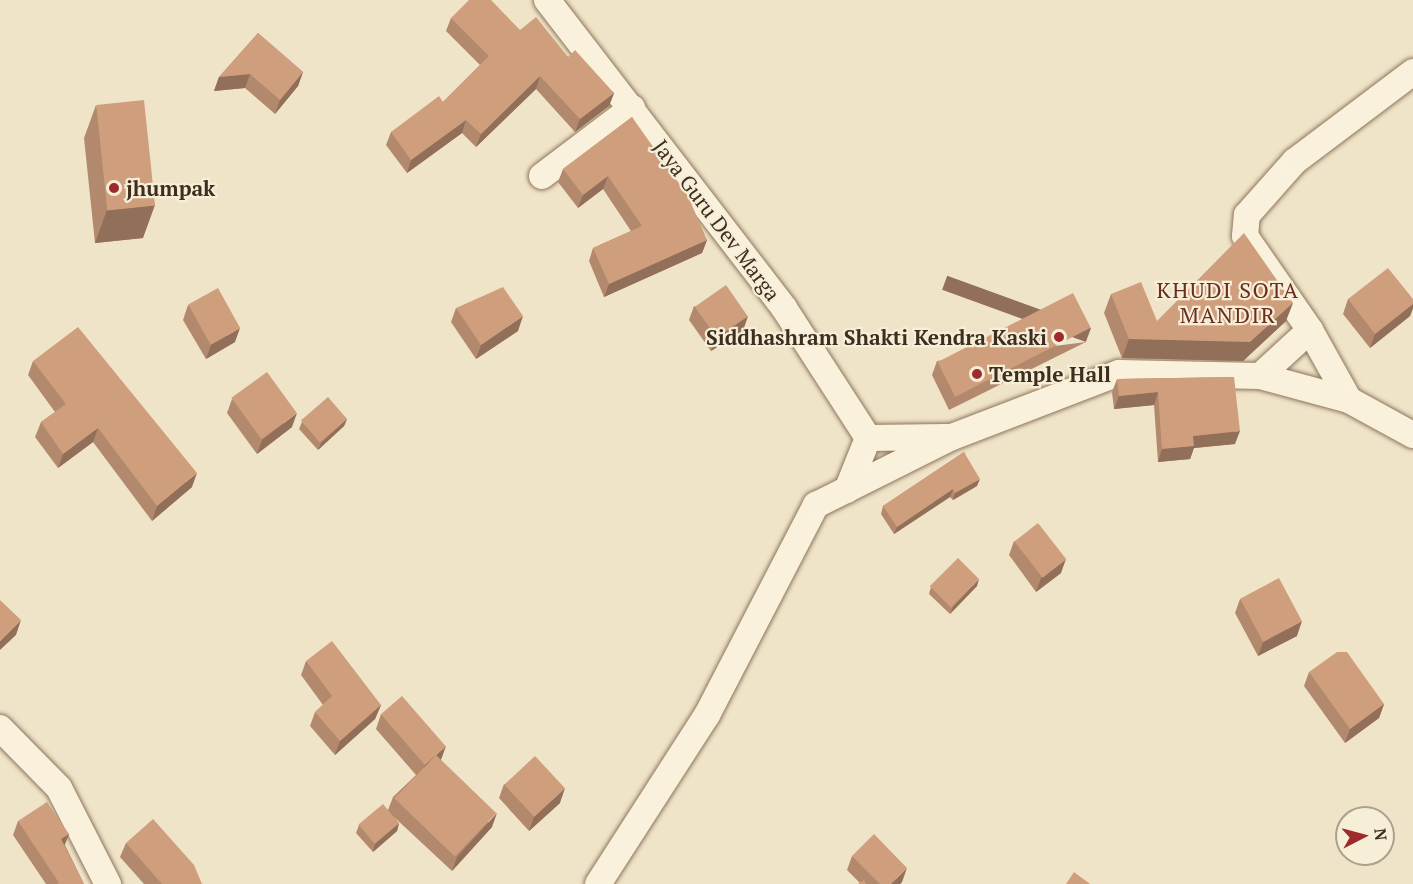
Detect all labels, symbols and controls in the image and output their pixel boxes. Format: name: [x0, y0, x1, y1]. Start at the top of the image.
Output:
street label: Jaya Guru Dev Marga: [648, 134, 786, 306]
place label: jhumpak: [126, 175, 215, 201]
marker: jhumpak: [107, 181, 121, 195]
district label: KHUDI SOTA MANDIR: [1156, 276, 1300, 328]
place label: Siddhashram Shakti Kendra Kaski: [706, 324, 1047, 350]
marker: Siddhashram Shakti Kendra Kaski: [1052, 330, 1066, 344]
place label: Temple Hall: [989, 361, 1111, 387]
marker: Temple Hall: [970, 367, 984, 381]
north arrow: [1335, 806, 1395, 866]
text: N: [1369, 827, 1392, 842]

